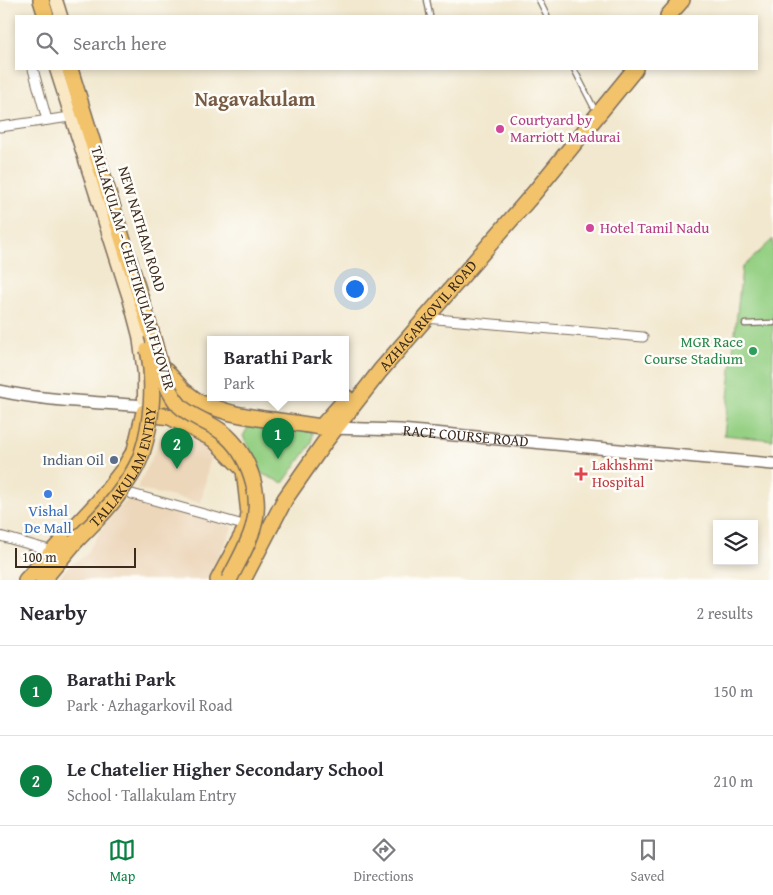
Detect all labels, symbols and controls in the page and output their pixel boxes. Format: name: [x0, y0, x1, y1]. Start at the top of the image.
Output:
search box: [15, 15, 758, 70]
icon: search: [33, 29, 61, 57]
text: Search here: [73, 29, 167, 57]
district label: Nagavakulam: [195, 84, 315, 113]
place label: Courtyard by Marriott Madurai: [510, 109, 620, 147]
marker: Courtyard by Marriott Madurai: [494, 123, 506, 135]
street label: TALLAKULAM - CHETTIKULAM FLYOVER: [86, 143, 181, 393]
street label: NEW NATHAM ROAD: [113, 164, 172, 294]
place label: Hotel Tamil Nadu: [600, 217, 710, 238]
marker: Hotel Tamil Nadu: [584, 222, 596, 234]
street label: AZHAGARKOVIL ROAD: [374, 255, 481, 375]
your location: [342, 276, 368, 302]
place label: MGR Race Course Stadium: [644, 331, 744, 369]
popup: [207, 336, 349, 401]
text: Barathi Park: [224, 343, 332, 371]
marker: MGR Race Course Stadium: [747, 345, 759, 357]
text: Park: [224, 371, 255, 395]
street label: TALLAKULAM ENTRY: [84, 406, 161, 531]
pin: 1: [262, 418, 294, 459]
street label: RACE COURSE ROAD: [402, 419, 530, 452]
pin: 2: [161, 428, 193, 469]
place label: Indian Oil: [42, 449, 104, 470]
marker: Indian Oil: [108, 454, 120, 466]
place label: Lakhshmi Hospital: [592, 454, 653, 492]
marker: Lakhshmi Hospital: [574, 467, 588, 481]
marker: Vishal De Mall: [42, 488, 54, 500]
place label: Vishal De Mall: [24, 500, 72, 538]
map controls: [713, 520, 758, 565]
button: layers: [713, 520, 758, 565]
scale bar: [15, 545, 136, 568]
text: 100 m: [22, 547, 57, 567]
text: Nearby: [20, 597, 87, 628]
text: 2 results: [696, 601, 753, 625]
text: Barathi Park: [67, 665, 176, 693]
text: 1: [32, 679, 40, 703]
text: 150 m: [713, 679, 753, 703]
text: Park · Azhagarkovil Road: [67, 693, 233, 717]
text: Le Chatelier Higher Secondary School: [67, 755, 384, 783]
text: 2: [32, 769, 40, 793]
text: 210 m: [713, 769, 753, 793]
text: School · Tallakulam Entry: [67, 783, 236, 807]
tab: Map: [108, 836, 136, 886]
tab: Directions: [353, 836, 414, 886]
tab: Saved: [631, 836, 665, 886]

